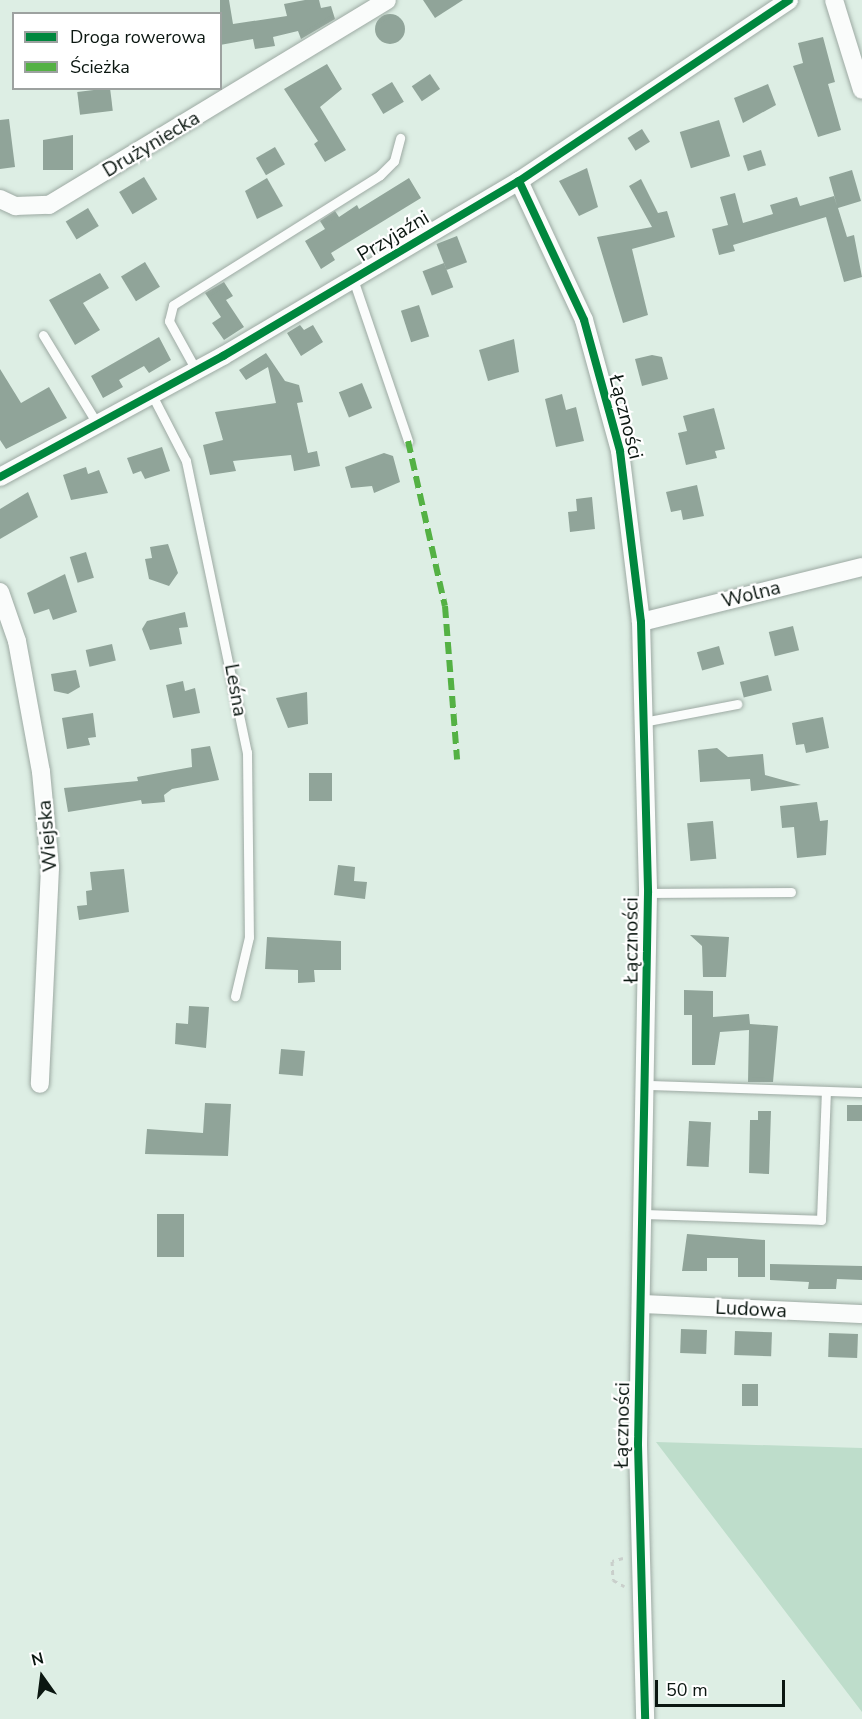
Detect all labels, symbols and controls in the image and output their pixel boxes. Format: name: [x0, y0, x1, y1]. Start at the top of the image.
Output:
legend: [12, 12, 222, 90]
text: Droga rowerowa: [70, 25, 206, 49]
text: Ścieżka: [70, 55, 130, 79]
street label: Drużyniecka: [98, 106, 204, 182]
street label: Przyjaźni: [353, 205, 433, 267]
street label: Łączności: [604, 372, 648, 462]
street label: Wolna: [719, 575, 783, 613]
street label: Leśna: [220, 662, 252, 718]
street label: Wiejska: [32, 799, 62, 873]
street label: Łączności: [619, 897, 643, 983]
street label: Ludowa: [715, 1295, 787, 1323]
street label: Łączności: [609, 1382, 635, 1468]
north arrow: [12, 1647, 72, 1707]
text: N: [29, 1647, 46, 1672]
scale bar: [658, 1668, 788, 1706]
text: 50 m: [666, 1678, 708, 1702]

